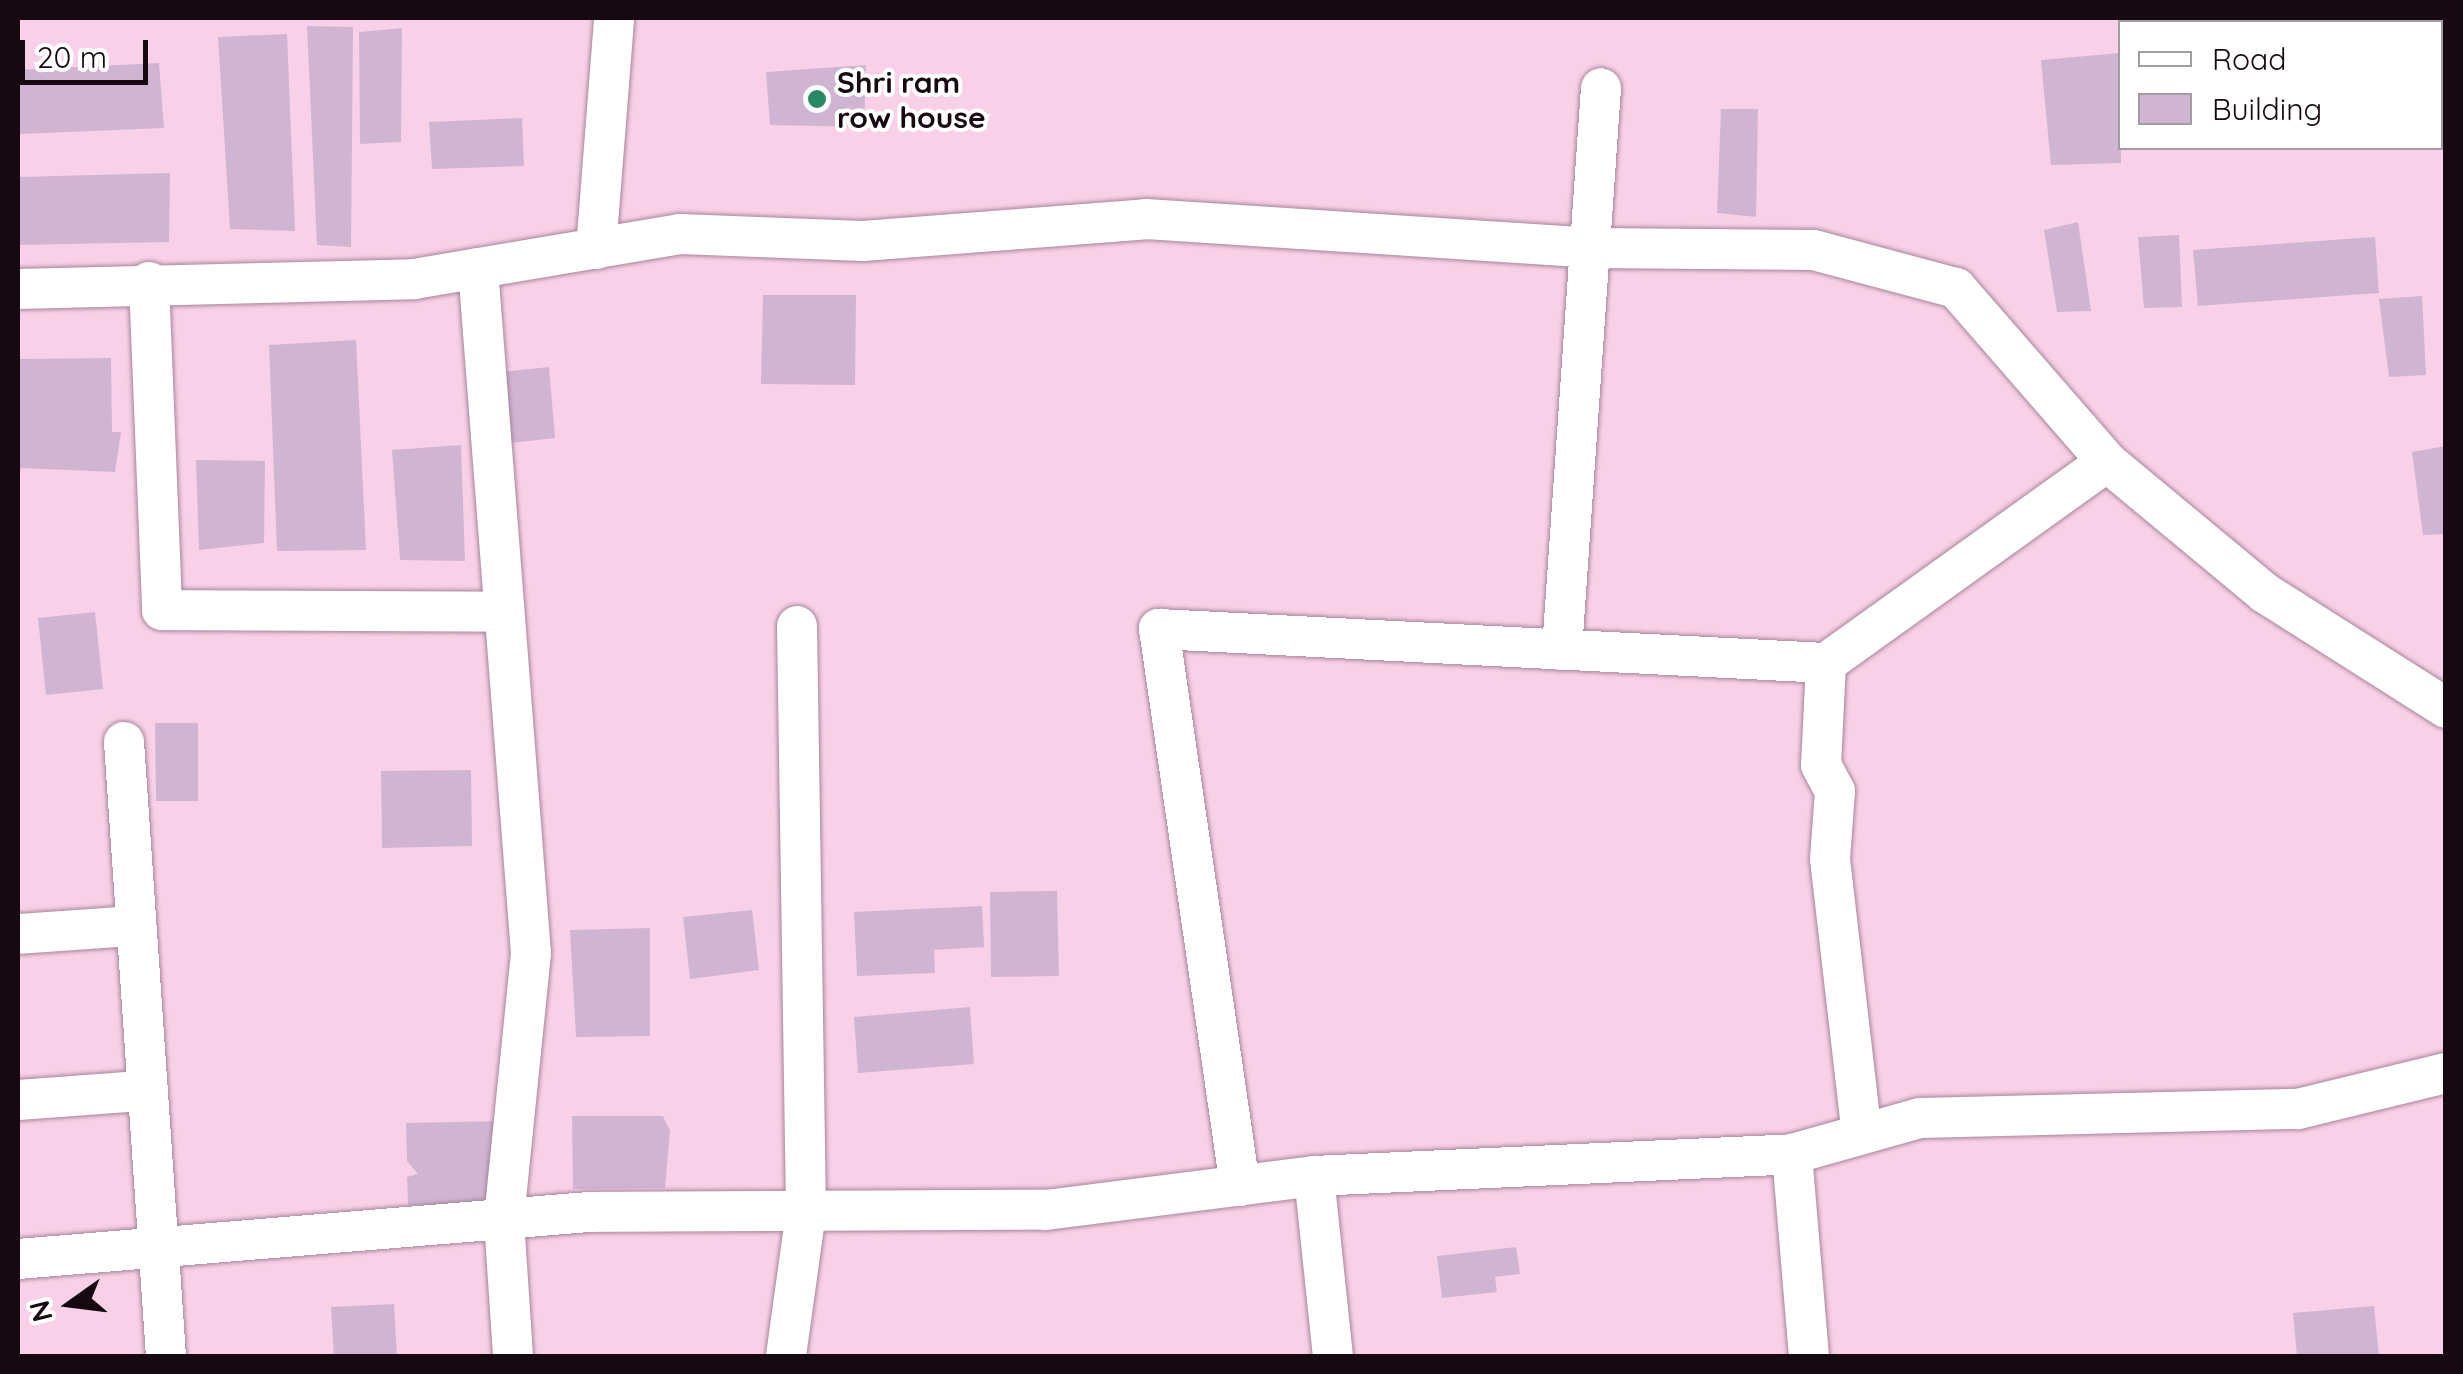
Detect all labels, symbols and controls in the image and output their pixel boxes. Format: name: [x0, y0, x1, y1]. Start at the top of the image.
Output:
scale bar: [25, 20, 152, 82]
legend: [2118, 20, 2443, 150]
text: 20 m: [37, 38, 107, 76]
text: Road: [2212, 40, 2286, 78]
place label: Shri ram row house: [837, 64, 986, 134]
marker: Shri ram row house: [806, 88, 828, 110]
text: Building: [2212, 90, 2322, 128]
north arrow: [20, 1254, 120, 1354]
text: N: [21, 1297, 60, 1326]

